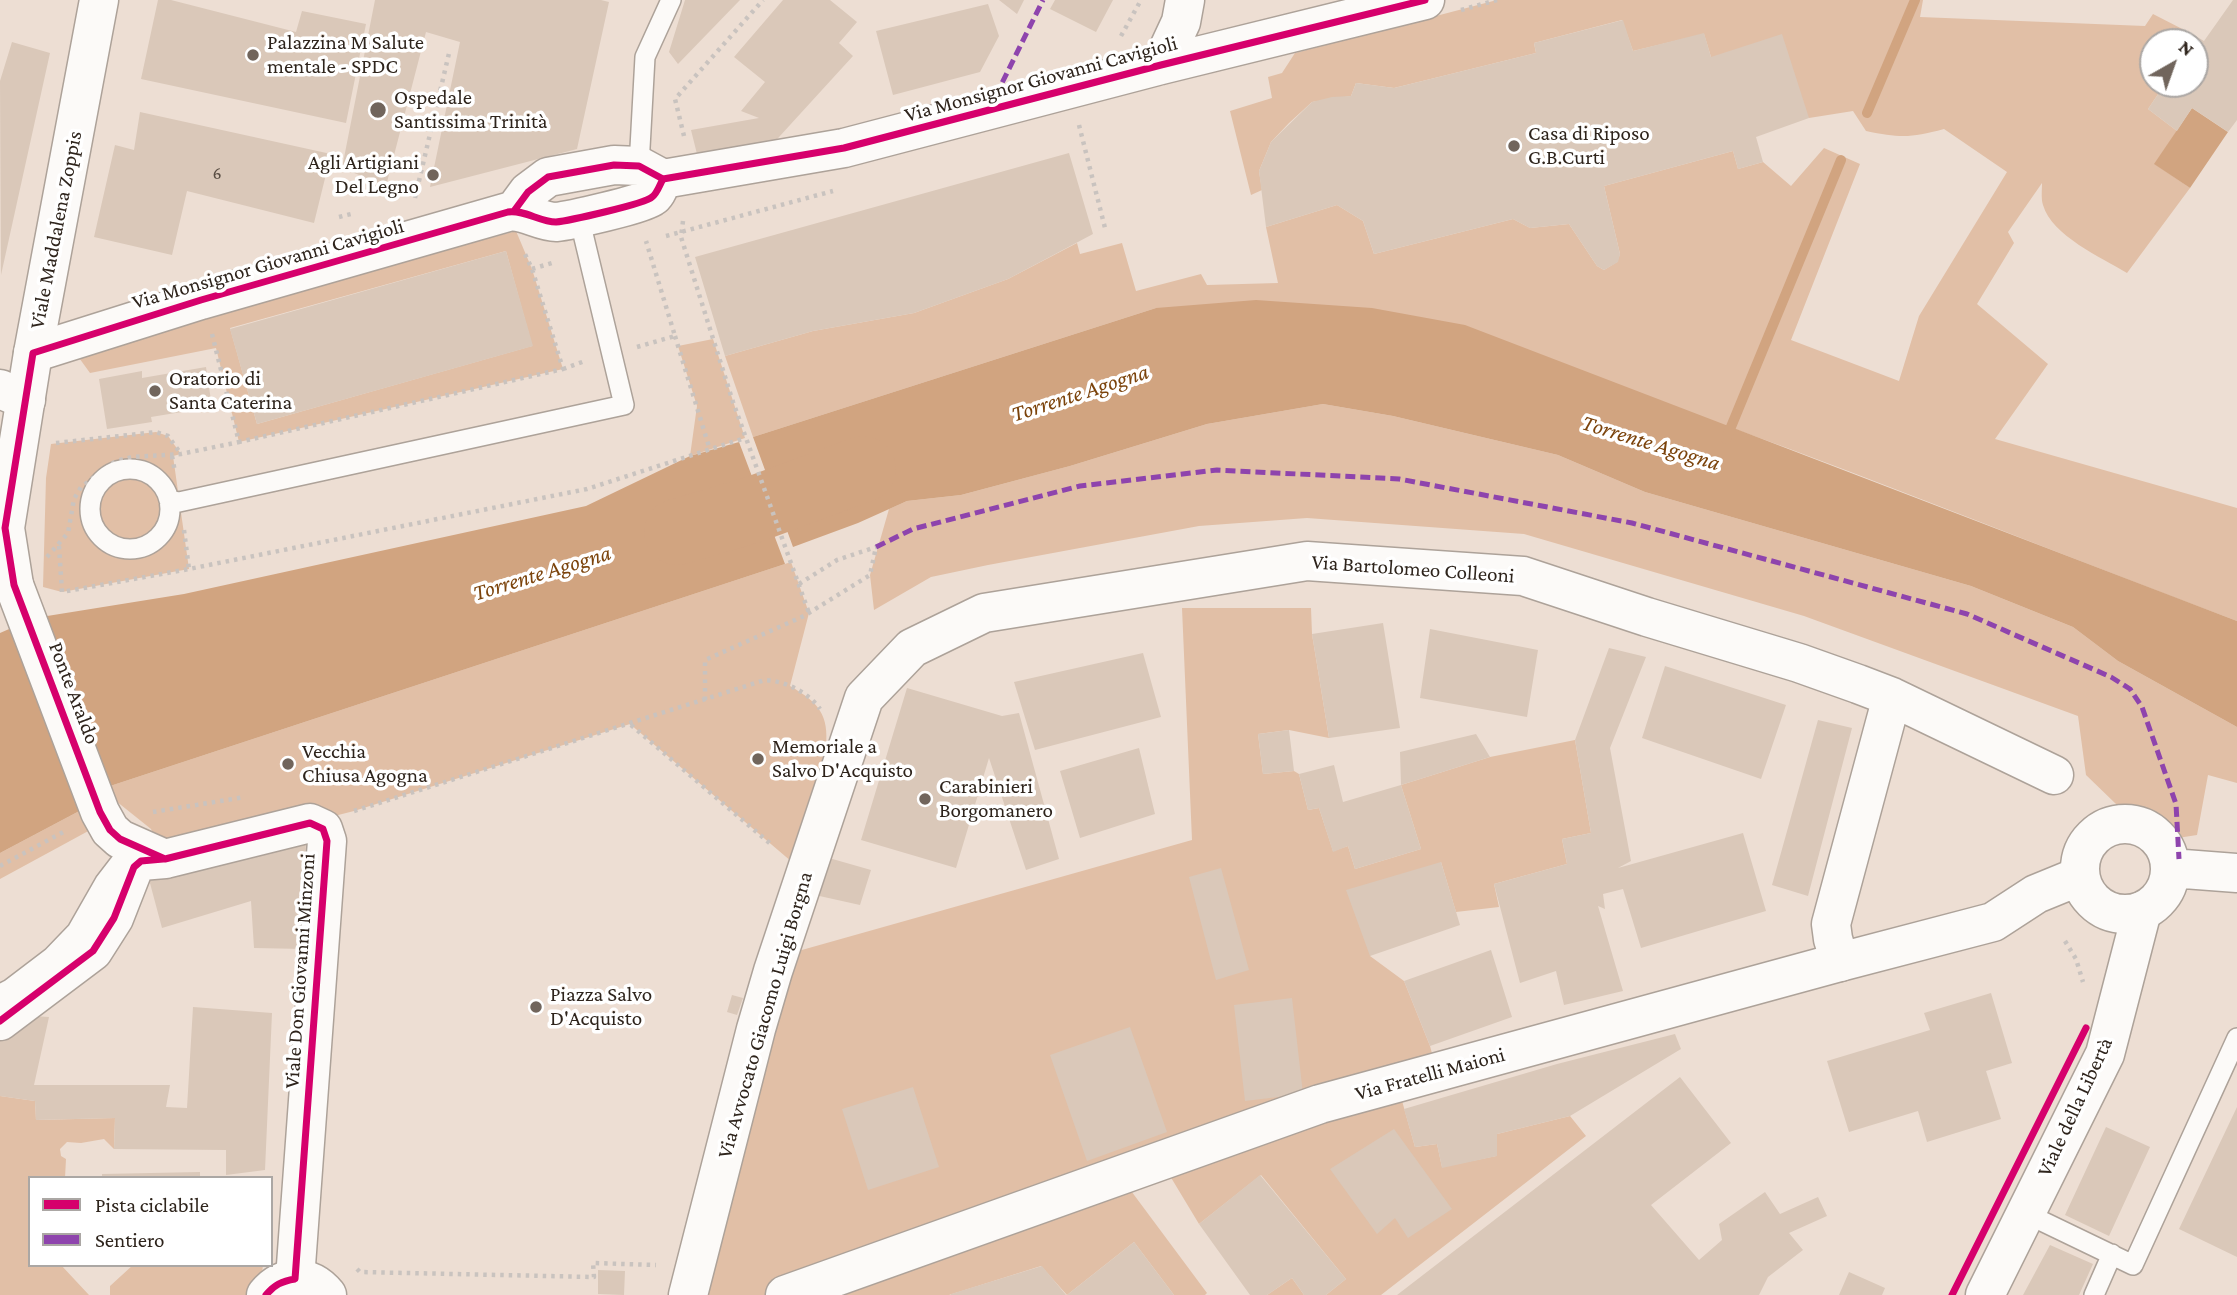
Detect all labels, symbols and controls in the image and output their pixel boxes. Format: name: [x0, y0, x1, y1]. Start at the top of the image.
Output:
north arrow: [2139, 28, 2209, 98]
place label: Palazzina M Salute mentale - SPDC: [267, 30, 424, 80]
street label: Via Monsignor Giovanni Cavigioli: [902, 30, 1180, 128]
text: N: [2175, 36, 2198, 60]
marker: Palazzina M Salute mentale - SPDC: [245, 47, 261, 63]
place label: Ospedale Santissima Trinità: [394, 85, 548, 135]
marker: Ospedale Santissima Trinità: [368, 100, 388, 120]
place label: Casa di Riposo G.B.Curti: [1528, 121, 1650, 171]
street label: Viale Maddalena Zoppis: [24, 129, 88, 331]
marker: Casa di Riposo G.B.Curti: [1506, 138, 1522, 154]
place label: Agli Artigiani Del Legno: [308, 150, 419, 200]
house number: 6: [212, 162, 222, 184]
marker: Agli Artigiani Del Legno: [425, 167, 441, 183]
street label: Via Monsignor Giovanni Cavigioli: [129, 213, 407, 315]
water label: Torrente Agogna: [1008, 358, 1152, 428]
place label: Oratorio di Santa Caterina: [169, 366, 292, 416]
marker: Oratorio di Santa Caterina: [147, 383, 163, 399]
water label: Torrente Agogna: [1579, 409, 1723, 477]
water label: Torrente Agogna: [470, 539, 614, 607]
street label: Via Bartolomeo Colleoni: [1311, 549, 1515, 589]
street label: Ponte Araldo: [43, 638, 105, 748]
place label: Memoriale a Salvo D'Acquisto: [772, 734, 913, 784]
place label: Vecchia Chiusa Agogna: [302, 739, 428, 789]
marker: Memoriale a Salvo D'Acquisto: [750, 751, 766, 767]
marker: Vecchia Chiusa Agogna: [280, 756, 296, 772]
place label: Carabinieri Borgomanero: [939, 774, 1053, 824]
marker: Carabinieri Borgomanero: [917, 791, 933, 807]
street label: Viale Don Giovanni Minzoni: [279, 852, 321, 1090]
street label: Via Avvocato Giacomo Luigi Borgna: [712, 869, 818, 1161]
place label: Piazza Salvo D'Acquisto: [550, 982, 652, 1032]
marker: Piazza Salvo D'Acquisto: [528, 999, 544, 1015]
street label: Viale della Libertà: [2032, 1033, 2118, 1181]
street label: Via Fratelli Maioni: [1352, 1042, 1508, 1106]
legend: [28, 1176, 273, 1267]
text: Pista ciclabile: [95, 1193, 209, 1217]
text: Sentiero: [95, 1228, 164, 1252]

